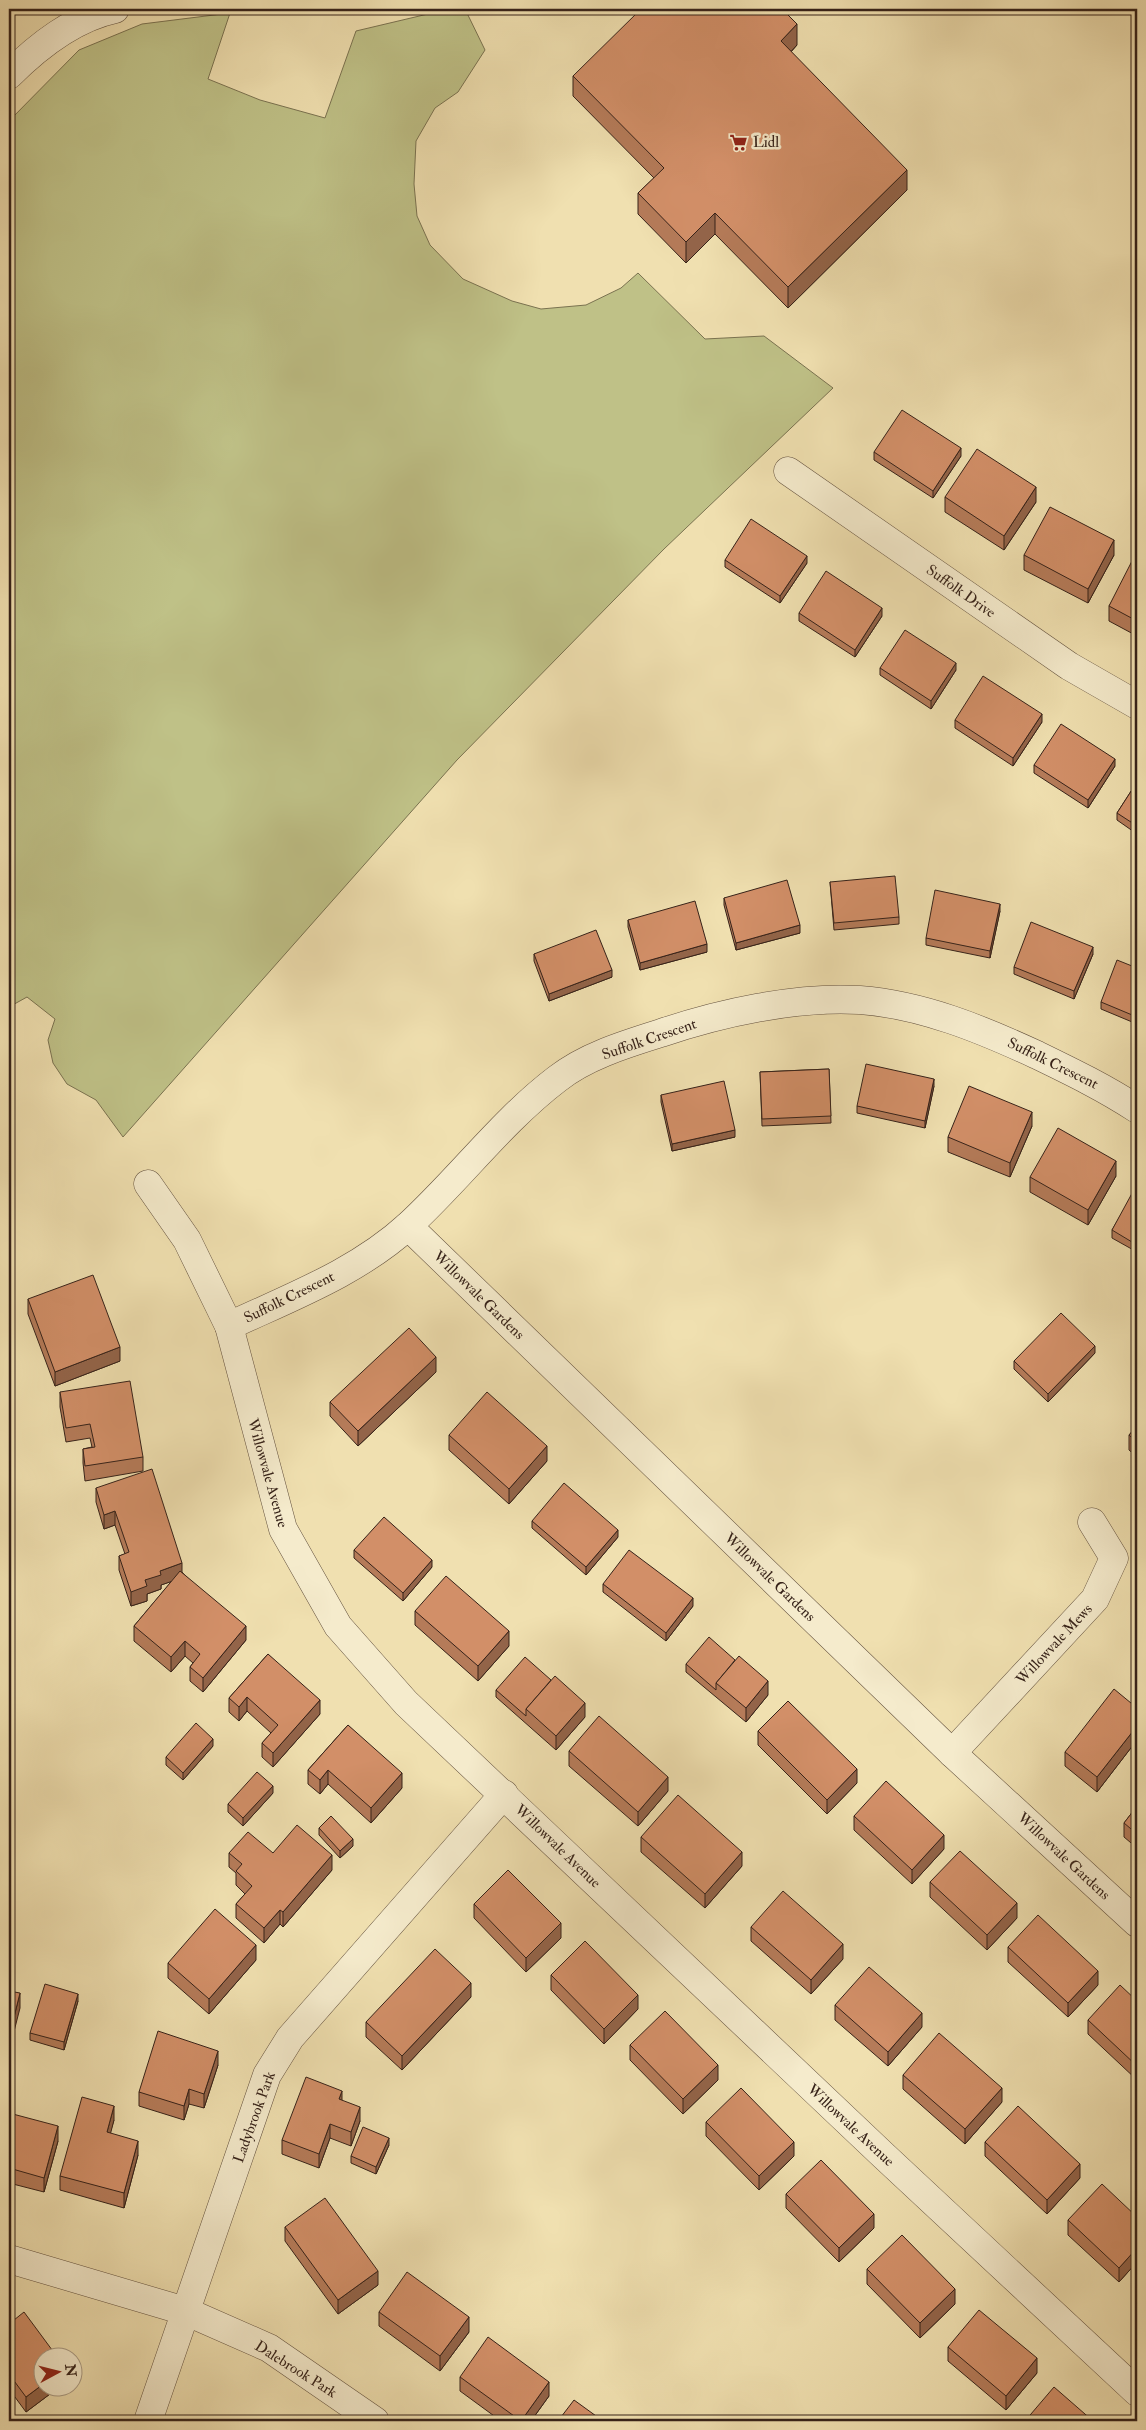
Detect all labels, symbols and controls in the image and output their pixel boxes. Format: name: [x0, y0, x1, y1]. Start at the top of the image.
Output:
supermarket icon: Lidl: [729, 132, 749, 152]
place label: Lidl: [753, 133, 779, 152]
street label: Suffolk Drive: [922, 561, 999, 622]
street label: Suffolk Crescent: [599, 1014, 699, 1064]
street label: Suffolk Crescent: [1004, 1033, 1101, 1094]
street label: Willowvale Gardens: [428, 1246, 528, 1344]
street label: Suffolk Crescent: [241, 1267, 338, 1328]
street label: Willowvale Avenue: [243, 1416, 292, 1530]
street label: Willowvale Gardens: [719, 1528, 819, 1626]
street label: Willowvale Mews: [1011, 1600, 1097, 1690]
street label: Willowvale Avenue: [510, 1800, 605, 1892]
street label: Willowvale Gardens: [1013, 1808, 1114, 1904]
street label: Ladybrook Park: [229, 2069, 280, 2165]
street label: Willowvale Avenue: [802, 2079, 898, 2171]
street label: Dalebrook Park: [251, 2337, 340, 2402]
north arrow: [32, 2348, 82, 2398]
text: N: [61, 2362, 80, 2378]

